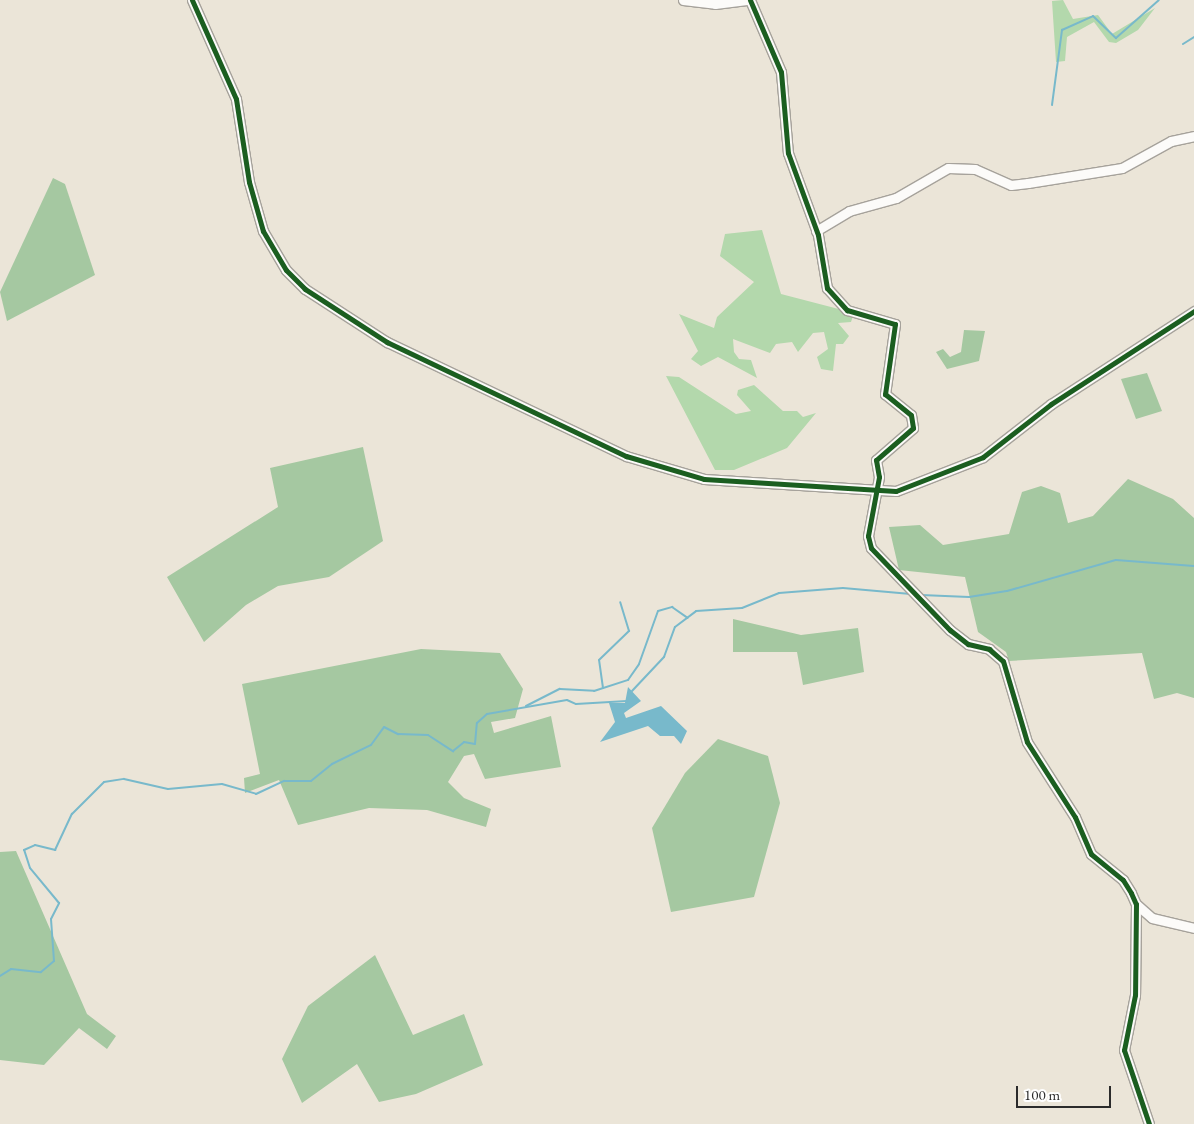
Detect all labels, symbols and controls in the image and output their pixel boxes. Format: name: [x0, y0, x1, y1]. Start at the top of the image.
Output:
scale bar: [1019, 1076, 1114, 1108]
text: 100 m: [1024, 1085, 1060, 1104]

